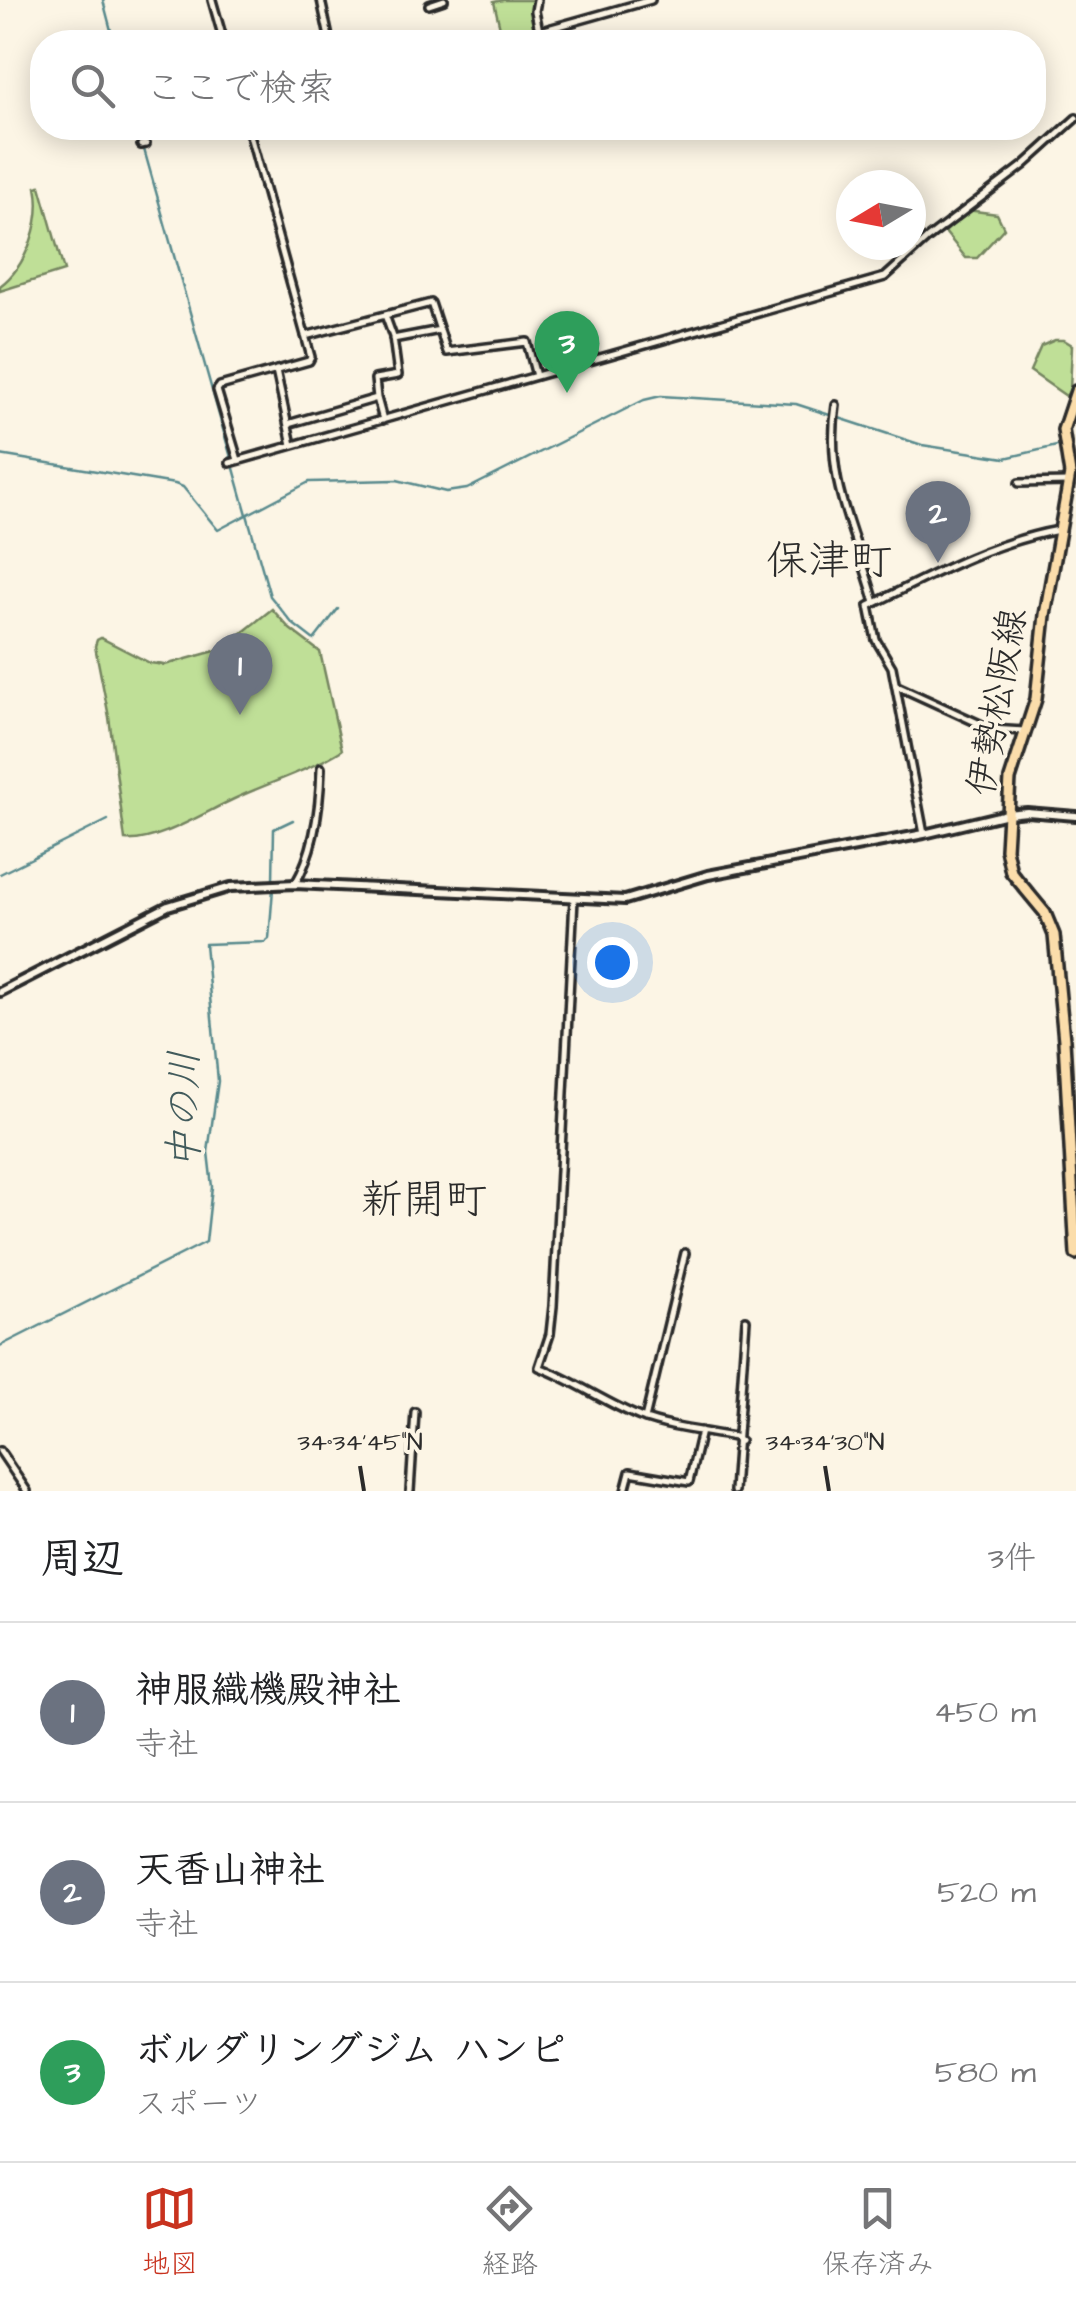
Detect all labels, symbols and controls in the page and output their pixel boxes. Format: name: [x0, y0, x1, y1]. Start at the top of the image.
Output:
search box: [30, 30, 1046, 140]
icon: search: [65, 58, 120, 113]
text: ここで検索: [145, 63, 335, 115]
north arrow: [836, 170, 926, 260]
pin: 3: [534, 310, 600, 393]
pin: 2: [906, 480, 970, 563]
district label: 保津町: [766, 533, 892, 591]
street label: 伊勢松阪線: [956, 604, 1040, 800]
pin: 1: [208, 632, 272, 715]
your location: [587, 937, 638, 988]
water label: 中の川: [158, 1050, 213, 1170]
district label: 新開町: [361, 1172, 487, 1230]
text: 34°34'45"N: [297, 1425, 423, 1460]
text: 34°34'30"N: [765, 1425, 885, 1460]
text: 周辺: [40, 1531, 124, 1589]
text: 3件: [988, 1536, 1036, 1581]
text: 神服織機殿神社: [135, 1665, 401, 1717]
text: 1: [70, 1690, 75, 1735]
text: 450 m: [934, 1690, 1036, 1735]
text: 寺社: [135, 1722, 199, 1767]
text: 天香山神社: [135, 1845, 325, 1897]
text: 2: [63, 1870, 82, 1915]
text: 520 m: [937, 1870, 1036, 1915]
text: 寺社: [135, 1902, 199, 1947]
text: ボルダリングジム ハンピ: [135, 2025, 567, 2077]
text: 3: [64, 2050, 81, 2095]
text: 580 m: [935, 2050, 1036, 2095]
text: スポーツ: [135, 2082, 262, 2127]
tab: 地図: [142, 2181, 198, 2284]
tab: 経路: [482, 2181, 538, 2284]
tab: 保存済み: [822, 2181, 934, 2284]

